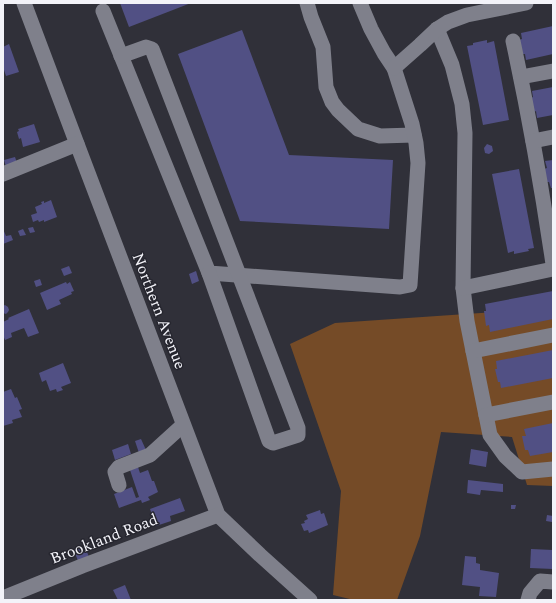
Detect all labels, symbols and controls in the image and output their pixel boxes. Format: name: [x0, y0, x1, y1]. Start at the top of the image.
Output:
street label: Northern Avenue: [126, 249, 192, 373]
street label: Brookland Road: [47, 507, 161, 571]

